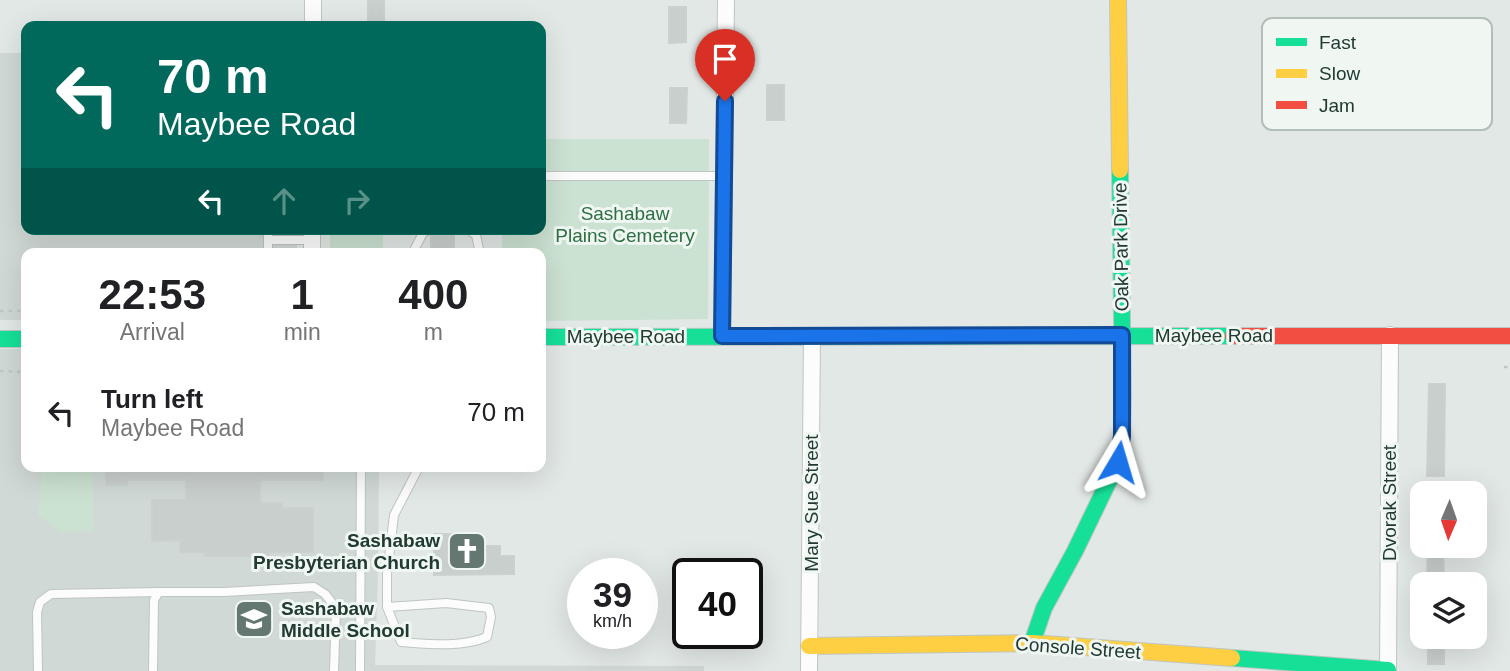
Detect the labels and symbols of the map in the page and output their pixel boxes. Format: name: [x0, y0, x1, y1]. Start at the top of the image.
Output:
legend: [1262, 18, 1492, 130]
pin: [695, 29, 755, 101]
text: Fast: [1319, 32, 1357, 53]
text: Slow: [1319, 63, 1360, 84]
text: Jam: [1319, 95, 1355, 116]
street label: Oak Park Drive: [1109, 182, 1133, 312]
park label: Sashabaw Plains Cemetery: [555, 203, 695, 246]
street label: Maybee Road: [1155, 325, 1273, 346]
street label: Maybee Road: [567, 326, 685, 347]
position arrow: [1081, 425, 1155, 499]
street label: Mary Sue Street: [801, 434, 822, 572]
street label: Dvorak Street: [1379, 444, 1400, 561]
north arrow: [1410, 481, 1488, 558]
place label: Sashabaw Presbyterian Church: [253, 530, 440, 573]
church icon: Sashabaw Presbyterian Church: [446, 530, 488, 572]
speed limit sign: 40: [672, 558, 763, 649]
school or university icon: Sashabaw Middle School: [233, 598, 275, 640]
place label: Sashabaw Middle School: [281, 598, 410, 641]
street label: Console Street: [1015, 633, 1142, 663]

